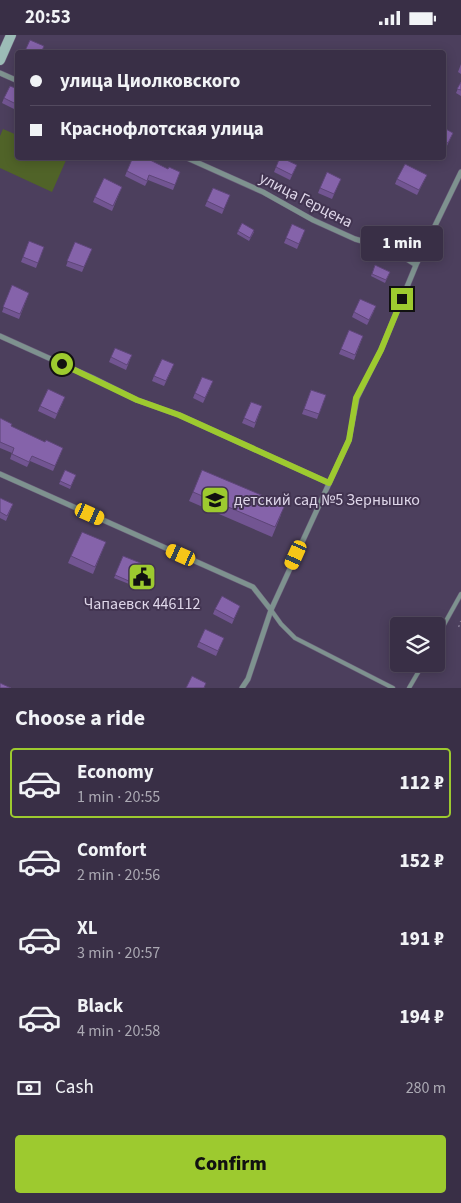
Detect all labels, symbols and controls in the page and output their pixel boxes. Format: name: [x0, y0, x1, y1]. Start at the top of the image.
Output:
text: 20:53: [25, 4, 71, 31]
text: улица Циолковского: [60, 68, 240, 95]
text: Краснофлотская улица: [60, 116, 264, 143]
street label: улица Герцена: [255, 167, 357, 233]
callout: 1 min: [361, 227, 443, 261]
text: 1 min: [382, 232, 422, 254]
route end: [391, 288, 413, 310]
route start: [51, 353, 73, 375]
school or university icon: детский сад №5 Зернышко: [200, 485, 230, 515]
place label: детский сад №5 Зернышко: [234, 489, 420, 511]
car: [73, 501, 106, 527]
car: [283, 538, 308, 572]
car: [164, 542, 197, 568]
public building icon: Чапаевск 446112: [127, 562, 157, 592]
place label: Чапаевск 446112: [84, 593, 200, 615]
map controls: [390, 617, 445, 672]
button: layers: [390, 617, 445, 672]
text: Choose a ride: [15, 702, 145, 734]
text: Economy: [77, 759, 154, 786]
icon: car: [17, 761, 62, 806]
text: 112 ₽: [400, 770, 444, 797]
text: 1 min · 20:55: [77, 786, 160, 808]
text: Comfort: [77, 837, 147, 864]
icon: car: [17, 839, 62, 884]
text: 152 ₽: [400, 848, 444, 875]
text: 2 min · 20:56: [77, 864, 160, 886]
text: XL: [77, 915, 98, 942]
icon: car: [17, 917, 62, 962]
text: 191 ₽: [400, 926, 444, 953]
text: 3 min · 20:57: [77, 942, 160, 964]
text: Black: [77, 993, 123, 1020]
icon: car: [17, 995, 62, 1040]
text: 194 ₽: [400, 1004, 444, 1031]
text: 4 min · 20:58: [77, 1020, 160, 1042]
icon: cash: [15, 1074, 43, 1102]
text: Cash: [55, 1074, 94, 1101]
text: 280 m: [406, 1077, 446, 1099]
button: Confirm: [15, 1135, 446, 1193]

